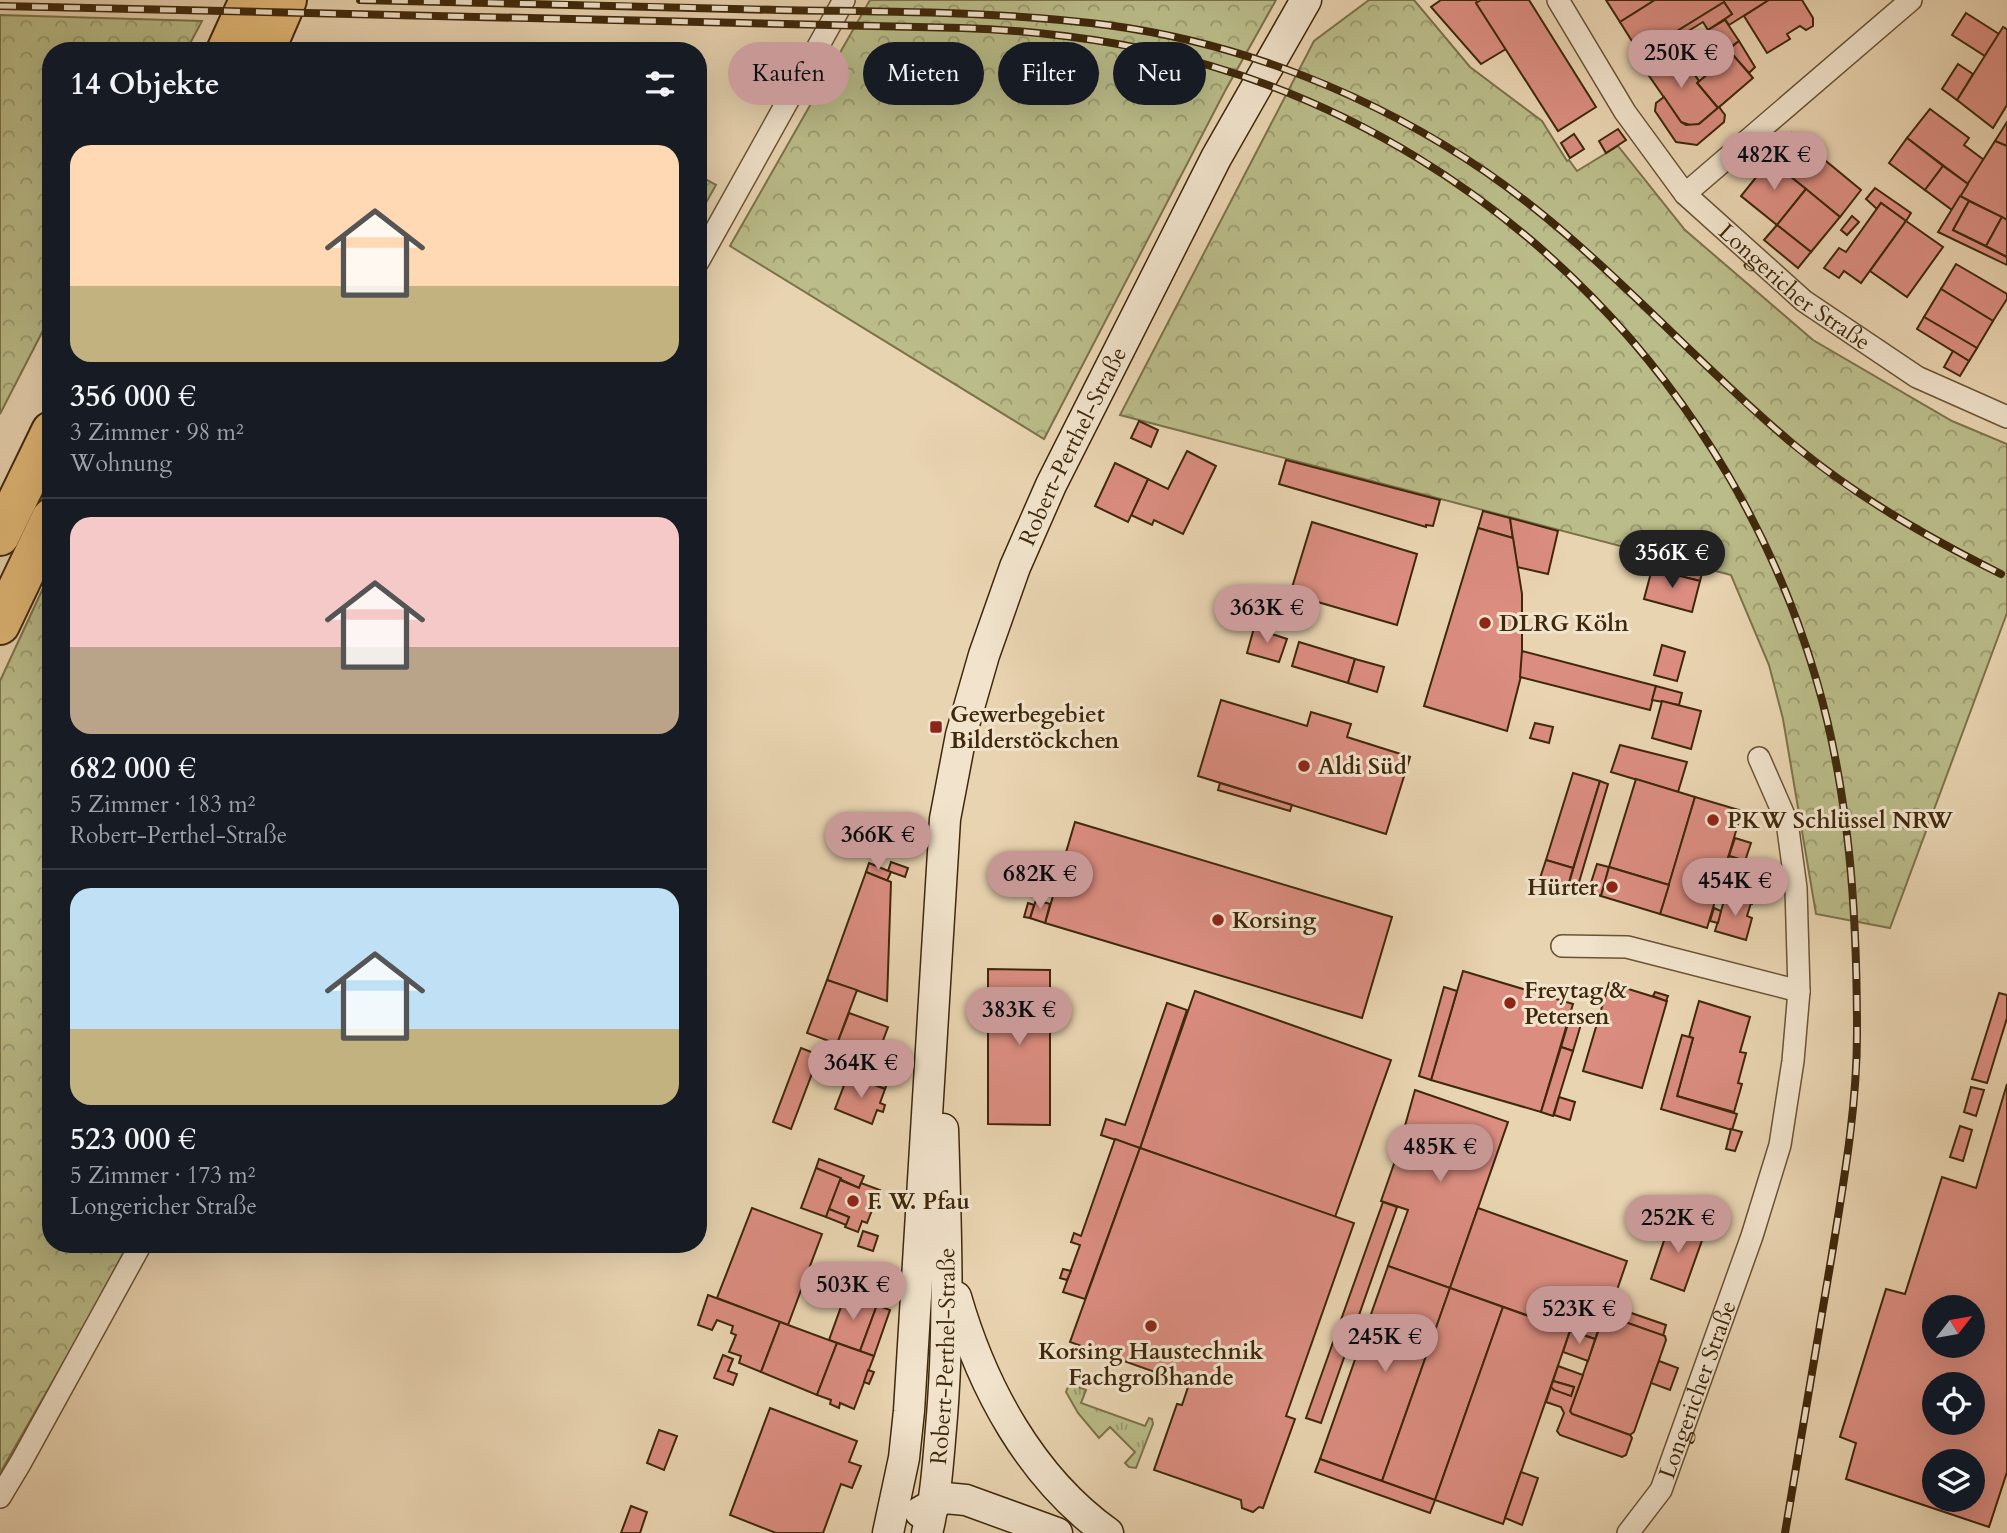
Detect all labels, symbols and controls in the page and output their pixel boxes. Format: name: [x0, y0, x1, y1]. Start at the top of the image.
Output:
pin: 250K €: [1624, 31, 1738, 90]
text: 250K €: [1644, 37, 1718, 68]
chip: Kaufen: [728, 42, 849, 105]
chip: Mieten: [863, 42, 984, 105]
chip: Filter: [998, 42, 1099, 105]
chip: Neu: [1113, 42, 1206, 105]
text: 14 Objekte: [70, 64, 220, 105]
icon: filters: [641, 65, 679, 103]
pin: 482K €: [1717, 132, 1831, 192]
text: 482K €: [1737, 139, 1811, 170]
icon: home: [312, 190, 438, 316]
street label: Longericher Straße: [1712, 216, 1877, 357]
street label: Robert-Perthel-Straße: [1011, 341, 1134, 550]
text: 356 000 €: [70, 376, 196, 417]
text: 3 Zimmer · 98 m²: [70, 417, 244, 448]
text: Wohnung: [70, 448, 172, 479]
pin: 356K €: [1615, 530, 1729, 590]
text: 356K €: [1635, 537, 1709, 568]
icon: home: [312, 562, 438, 688]
pin: 363K €: [1210, 586, 1324, 645]
text: 363K €: [1230, 592, 1304, 623]
place label: DLRG Köln: [1499, 608, 1629, 639]
marker: DLRG Köln: [1477, 615, 1493, 631]
place label: Gewerbegebiet Bilderstöckchen: [950, 699, 1120, 756]
marker: Gewerbegebiet Bilderstöckchen: [928, 719, 944, 735]
text: 682 000 €: [70, 748, 196, 789]
place label: Aldi Süd: [1318, 751, 1407, 782]
marker: Aldi Süd: [1296, 758, 1312, 774]
text: 5 Zimmer · 183 m²: [70, 789, 255, 820]
place label: PKW Schlüssel NRW: [1727, 805, 1954, 836]
pin: 366K €: [821, 812, 935, 872]
marker: PKW Schlüssel NRW: [1705, 812, 1721, 828]
text: 366K €: [841, 819, 915, 850]
text: Robert-Perthel-Straße: [70, 820, 287, 851]
pin: 682K €: [983, 852, 1097, 911]
text: 682K €: [1003, 858, 1077, 889]
pin: 454K €: [1678, 858, 1792, 918]
text: 454K €: [1698, 865, 1772, 896]
place label: Hürter: [1527, 872, 1599, 903]
marker: Hürter: [1604, 879, 1620, 895]
place label: Korsing: [1232, 905, 1316, 936]
marker: Korsing: [1210, 912, 1226, 928]
icon: home: [312, 933, 438, 1059]
place label: Freytag & Petersen: [1524, 975, 1628, 1032]
pin: 383K €: [962, 988, 1076, 1047]
text: 383K €: [982, 994, 1056, 1025]
marker: Freytag & Petersen: [1502, 995, 1518, 1011]
pin: 364K €: [804, 1040, 918, 1100]
text: 364K €: [824, 1047, 898, 1078]
text: 523 000 €: [70, 1119, 196, 1160]
pin: 485K €: [1383, 1124, 1497, 1184]
text: 485K €: [1403, 1131, 1477, 1162]
text: 5 Zimmer · 173 m²: [70, 1160, 255, 1191]
place label: F. W. Pfau: [867, 1186, 970, 1217]
text: Longericher Straße: [70, 1191, 257, 1222]
marker: F. W. Pfau: [845, 1193, 861, 1209]
pin: 252K €: [1621, 1196, 1735, 1255]
text: 252K €: [1641, 1202, 1715, 1233]
street label: Robert-Perthel-Straße: [922, 1247, 962, 1466]
pin: 503K €: [796, 1262, 910, 1322]
text: 503K €: [816, 1269, 890, 1300]
pin: 523K €: [1522, 1286, 1636, 1346]
text: 523K €: [1542, 1293, 1616, 1324]
north arrow: [1922, 1295, 1984, 1358]
map controls: [1922, 1295, 1985, 1512]
street label: Longericher Straße: [1651, 1296, 1743, 1483]
pin: 245K €: [1328, 1314, 1442, 1374]
marker: Korsing Haustechnik Fachgroßhande: [1143, 1318, 1159, 1334]
text: 245K €: [1348, 1321, 1422, 1352]
place label: Korsing Haustechnik Fachgroßhande: [1038, 1336, 1264, 1393]
button: locate: [1922, 1372, 1985, 1435]
button: layers: [1922, 1449, 1985, 1512]

